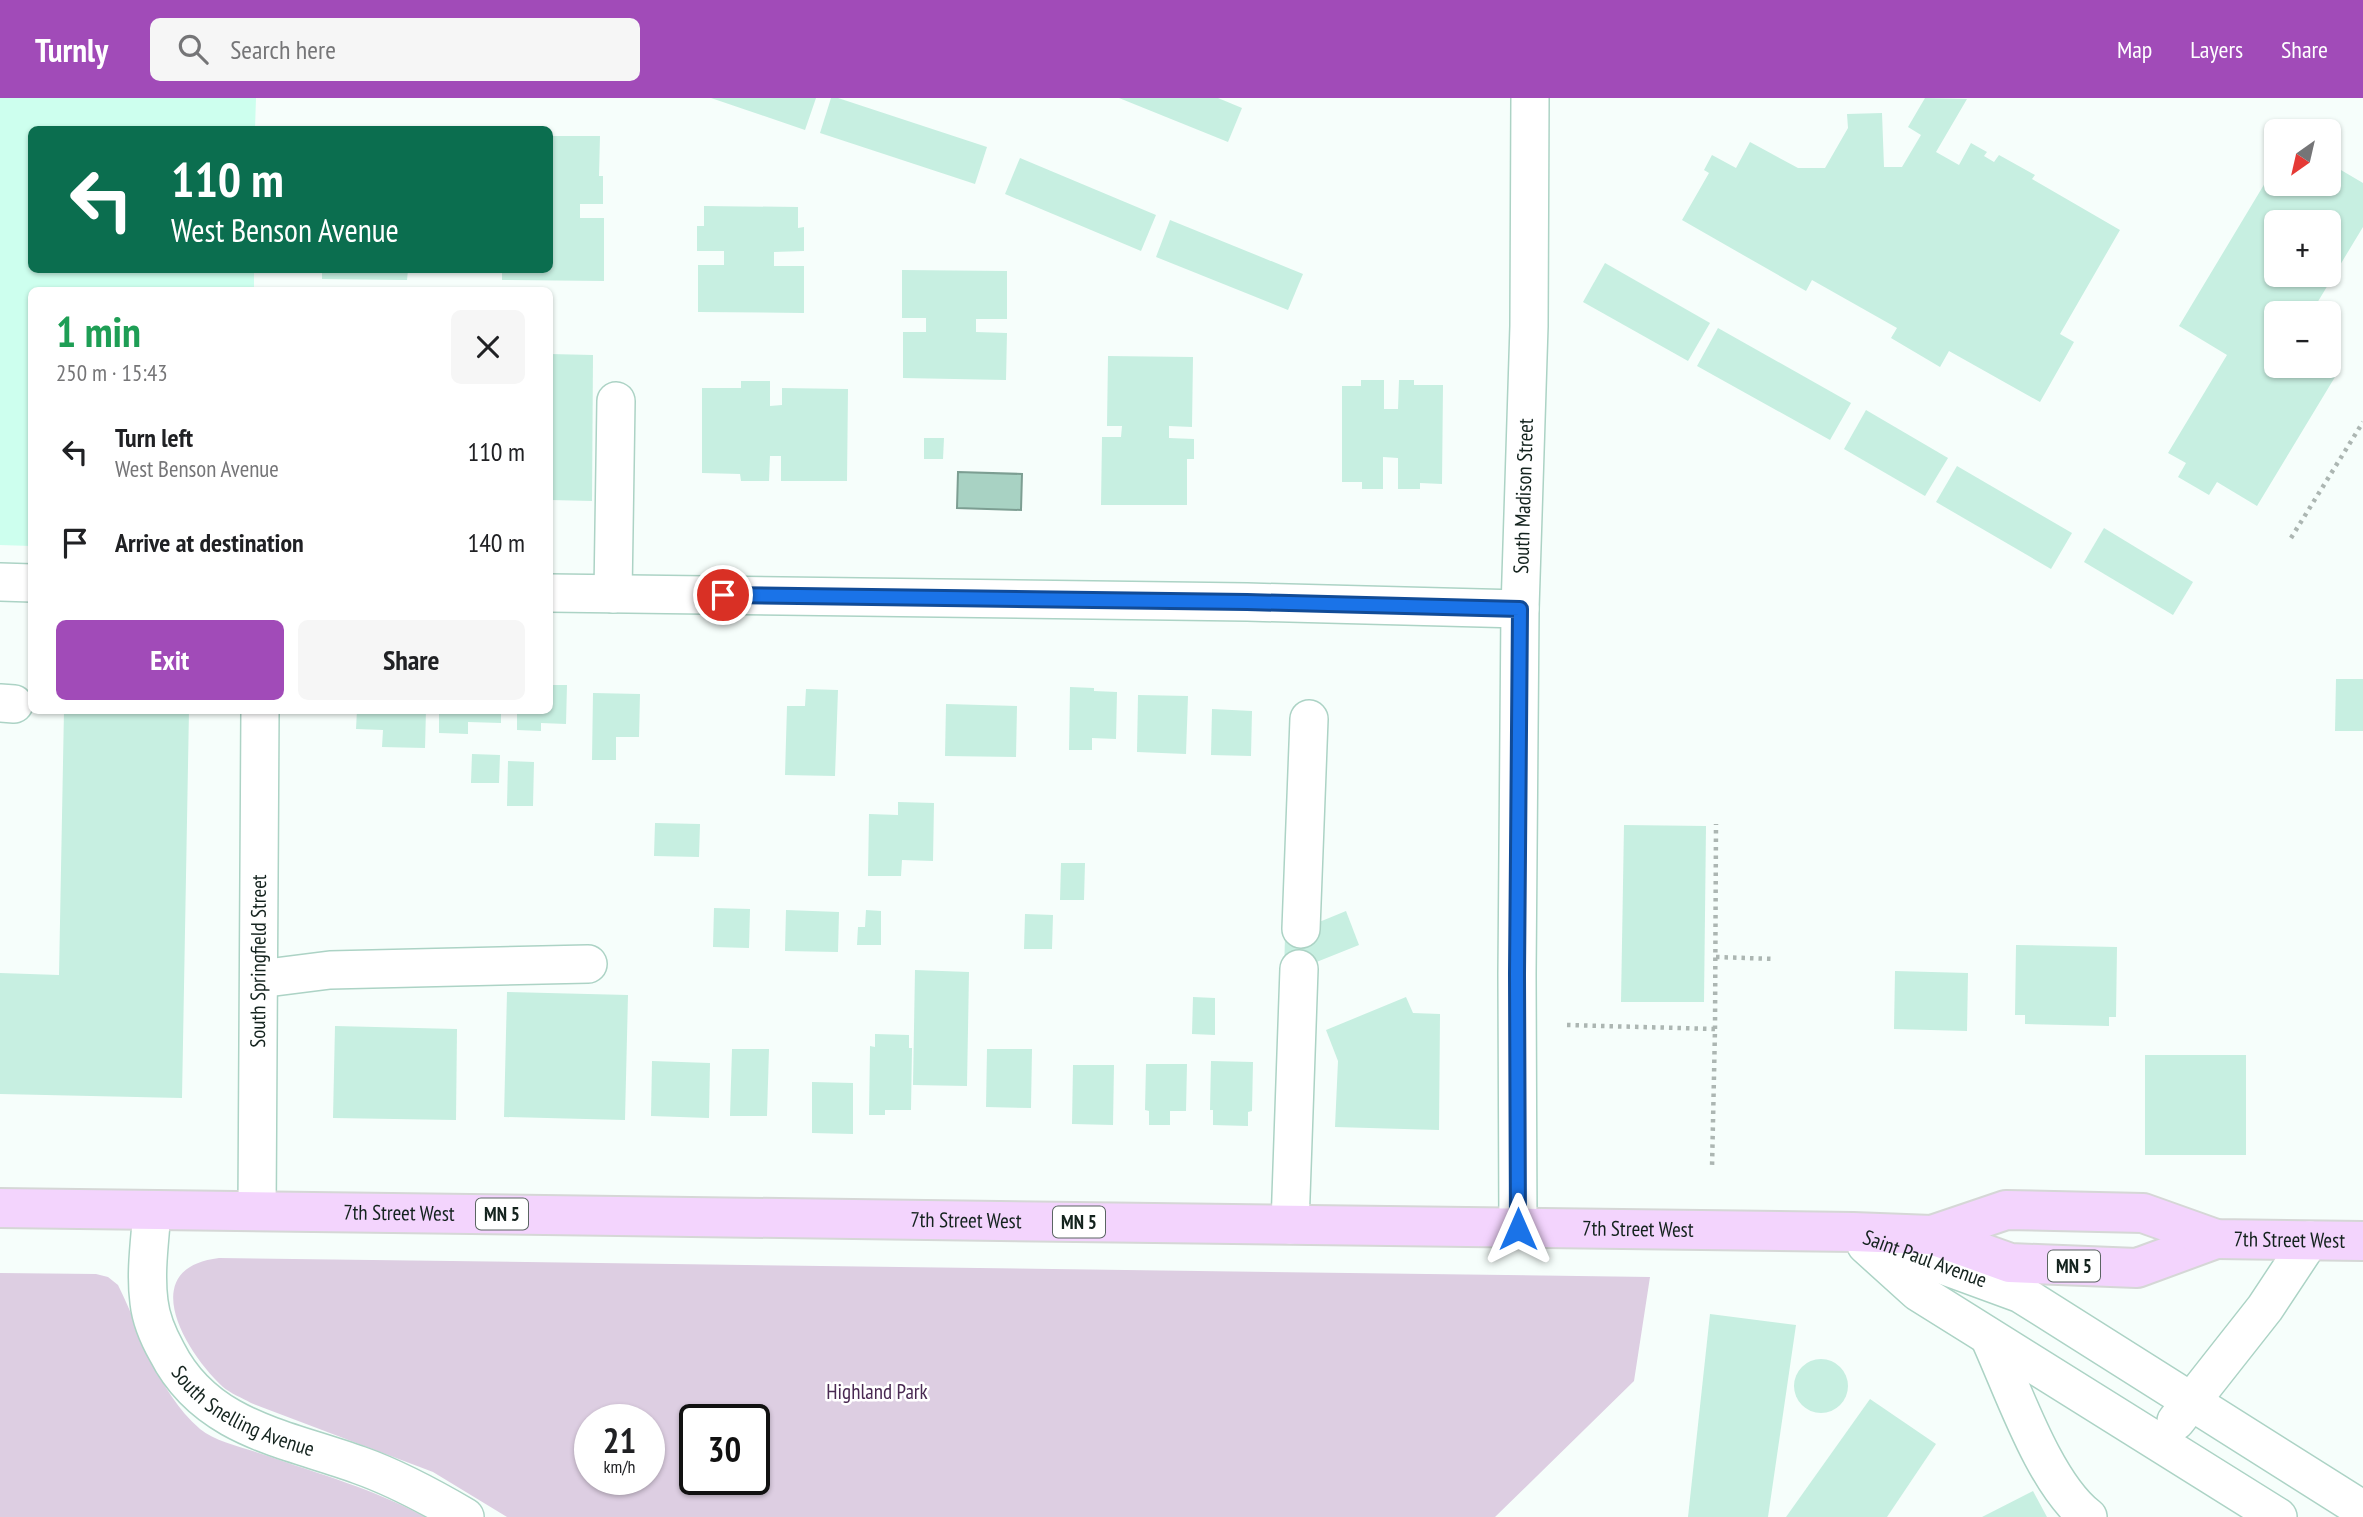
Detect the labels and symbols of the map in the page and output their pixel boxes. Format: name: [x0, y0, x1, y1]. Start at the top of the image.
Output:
north arrow: [2264, 119, 2342, 196]
street label: South Madison Street: [1507, 418, 1539, 574]
pin: [693, 565, 753, 625]
street label: South Springfield Street: [244, 874, 272, 1048]
position arrow: [1481, 1192, 1555, 1266]
street label: 7th Street West: [343, 1198, 455, 1227]
road number: MN 5: [476, 1198, 528, 1230]
street label: 7th Street West: [910, 1206, 1022, 1234]
road number: MN 5: [1053, 1206, 1105, 1238]
street label: 7th Street West: [1582, 1214, 1694, 1243]
street label: Saint Paul Avenue: [1860, 1223, 1991, 1293]
street label: 7th Street West: [2234, 1225, 2345, 1254]
road number: MN 5: [2048, 1250, 2100, 1282]
street label: South Snelling Avenue: [166, 1360, 318, 1462]
park label: Highland Park: [826, 1378, 928, 1405]
speed limit sign: 30: [679, 1404, 770, 1495]

